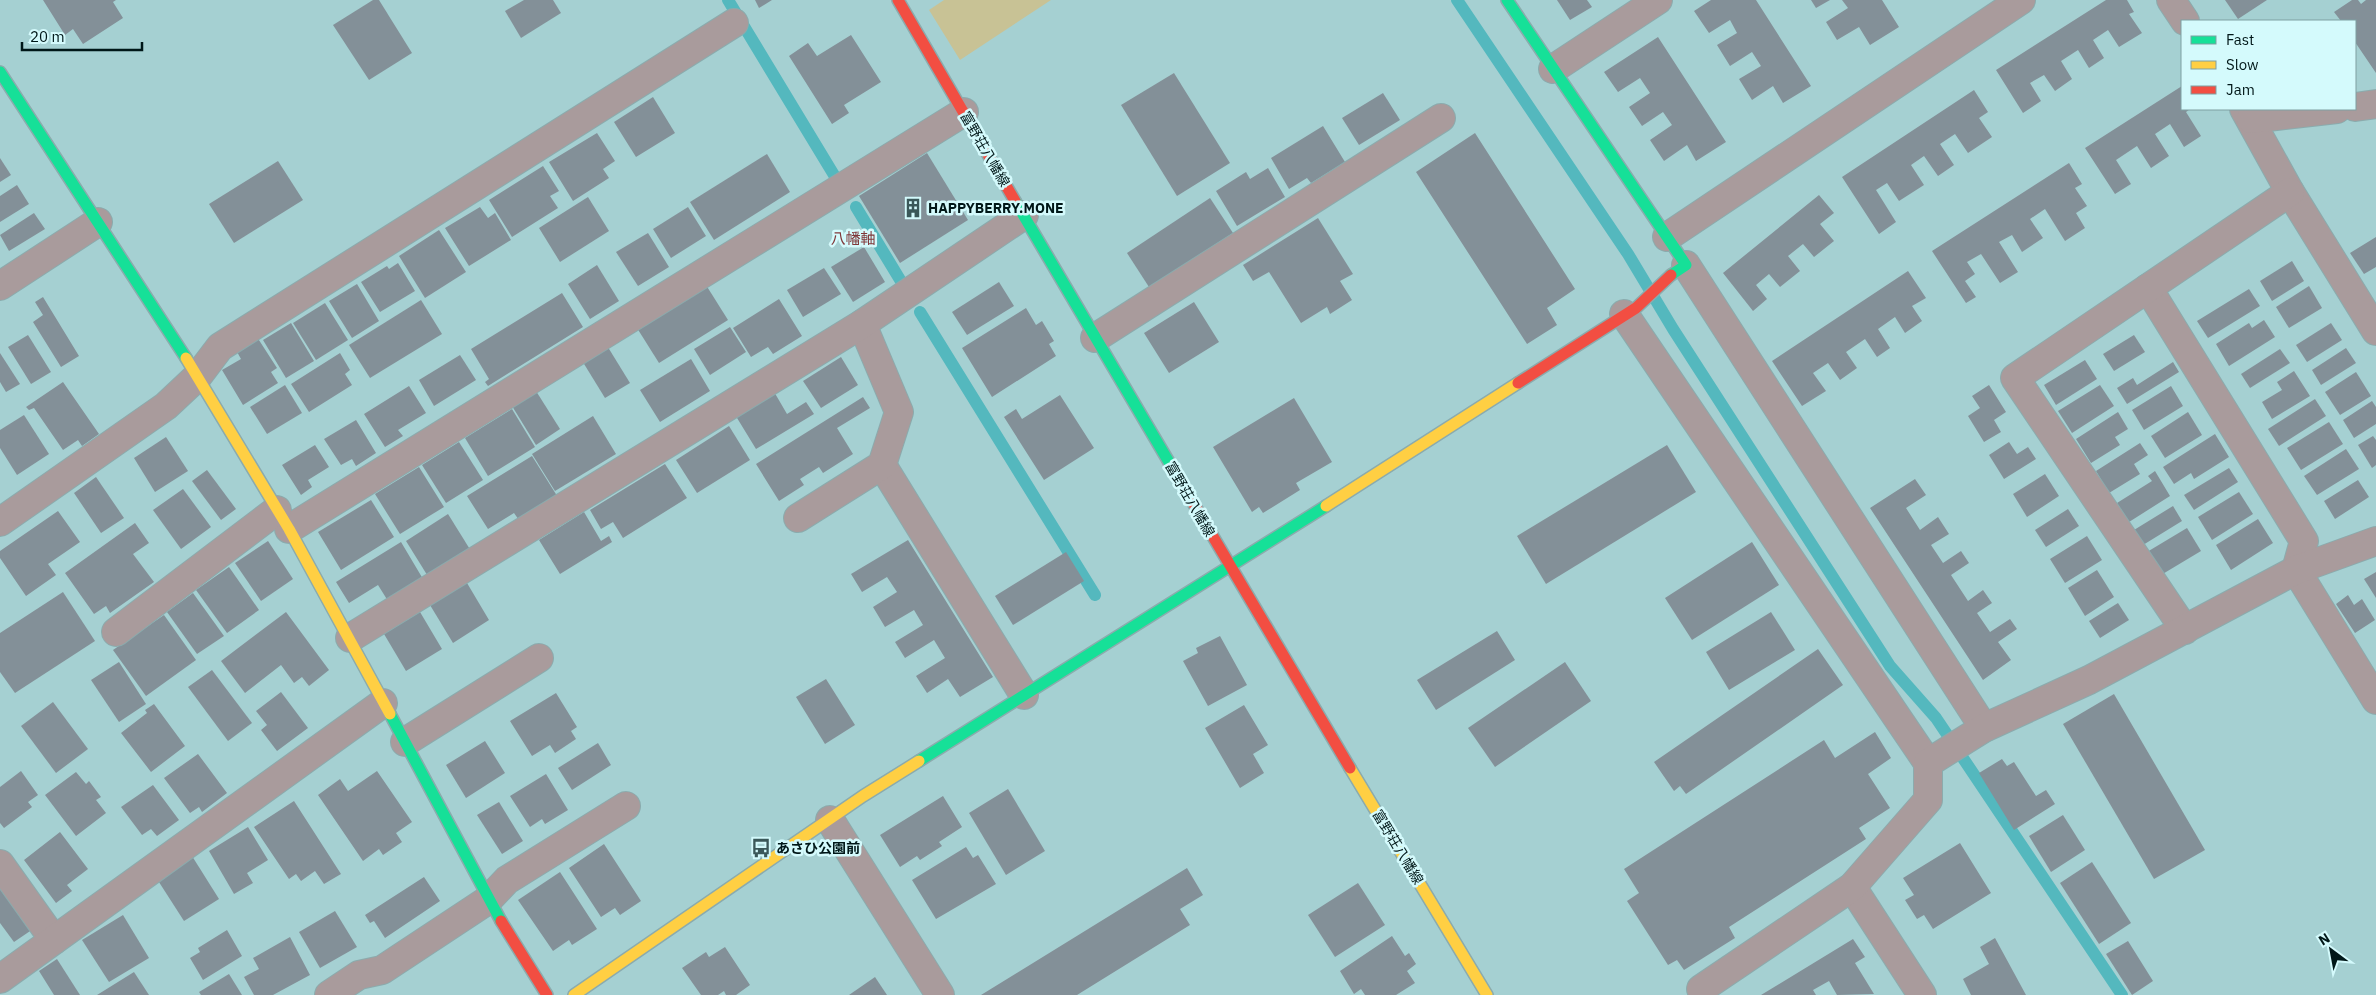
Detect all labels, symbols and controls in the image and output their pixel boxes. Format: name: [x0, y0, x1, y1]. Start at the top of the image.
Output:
scale bar: [22, 20, 142, 52]
legend: [2181, 20, 2356, 110]
text: 20 m: [30, 27, 65, 46]
text: Fast: [2226, 30, 2254, 49]
text: Slow: [2226, 55, 2259, 74]
text: Jam: [2226, 80, 2255, 99]
street label: 富野荘八幡線: [956, 108, 1014, 190]
building icon: HAPPYBERRY.MONE: [902, 197, 924, 219]
place label: HAPPYBERRY.MONE: [928, 199, 1064, 217]
district label: 八幡軸: [830, 229, 876, 248]
street label: 富野荘八幡線: [1161, 458, 1219, 540]
street label: 富野荘八幡線: [1369, 806, 1427, 888]
bus stop icon: あさひ公園前: [750, 837, 772, 859]
place label: あさひ公園前: [776, 839, 860, 857]
north arrow: [2306, 925, 2356, 975]
text: N: [2315, 929, 2333, 949]

